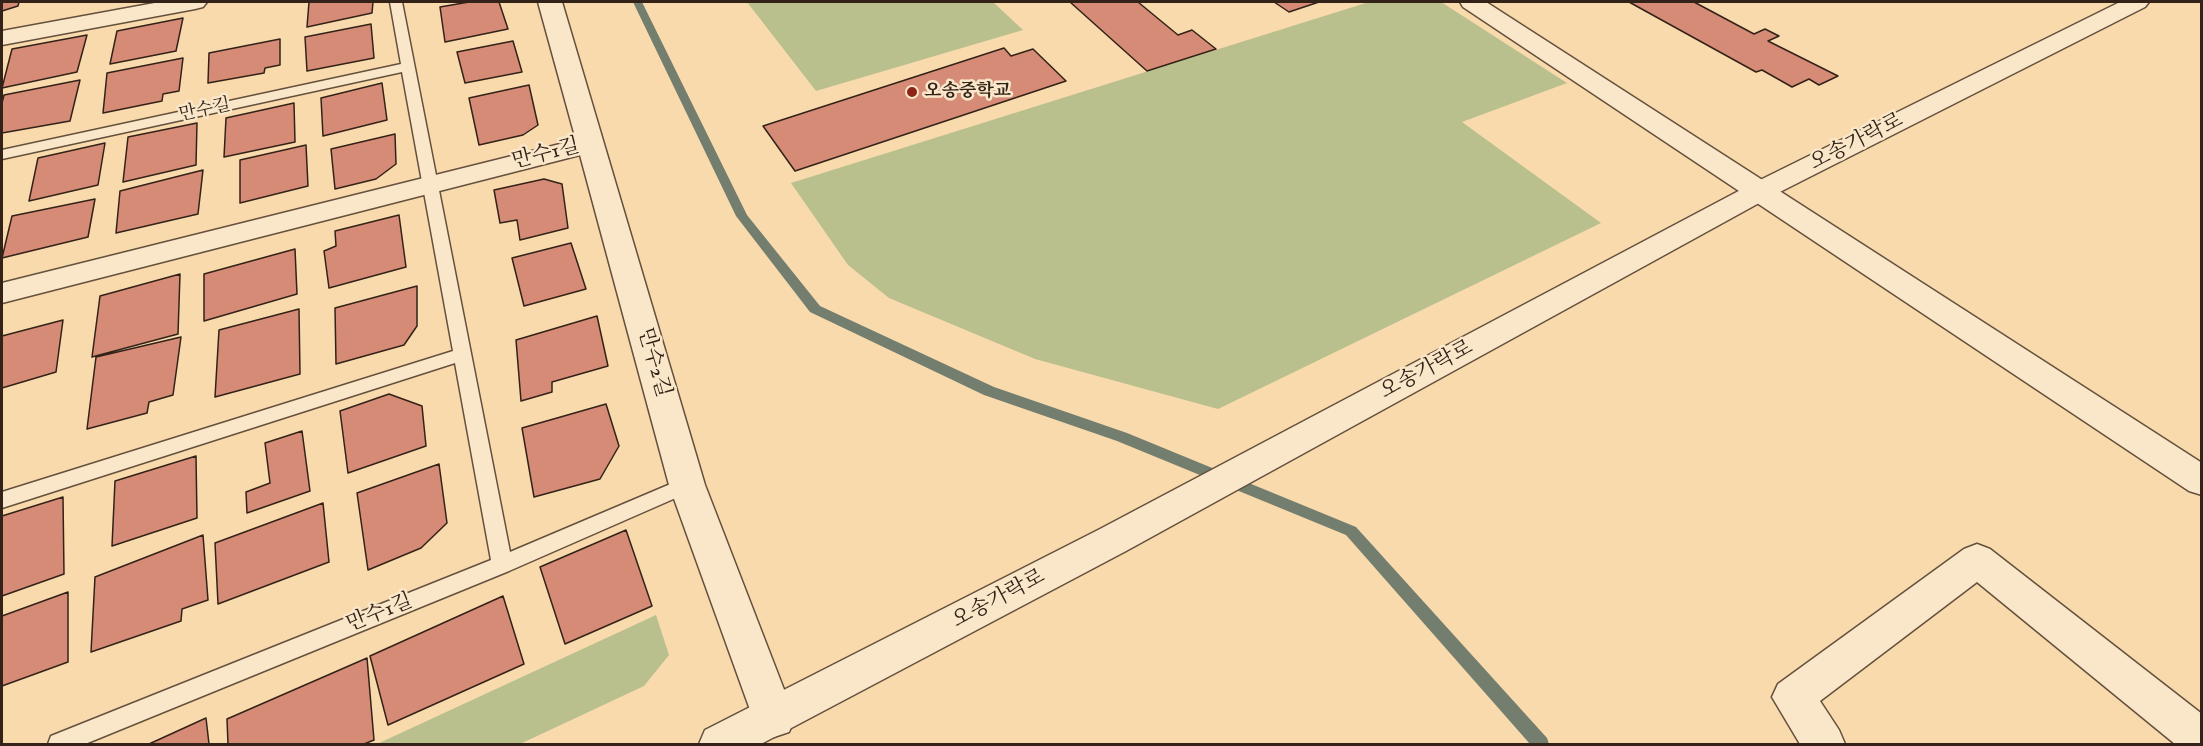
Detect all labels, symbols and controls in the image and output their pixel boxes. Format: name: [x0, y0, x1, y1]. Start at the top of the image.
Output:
place label: 오송중학교: [924, 81, 1011, 103]
marker: 오송중학교: [905, 85, 919, 99]
street label: 만수길: [177, 95, 233, 127]
street label: 오송가락로: [1806, 109, 1908, 177]
street label: 만수1길: [510, 134, 582, 176]
street label: 만수2길: [631, 326, 675, 400]
street label: 오송가락로: [1376, 336, 1478, 406]
street label: 오송가락로: [948, 565, 1050, 635]
street label: 만수1길: [343, 589, 417, 639]

